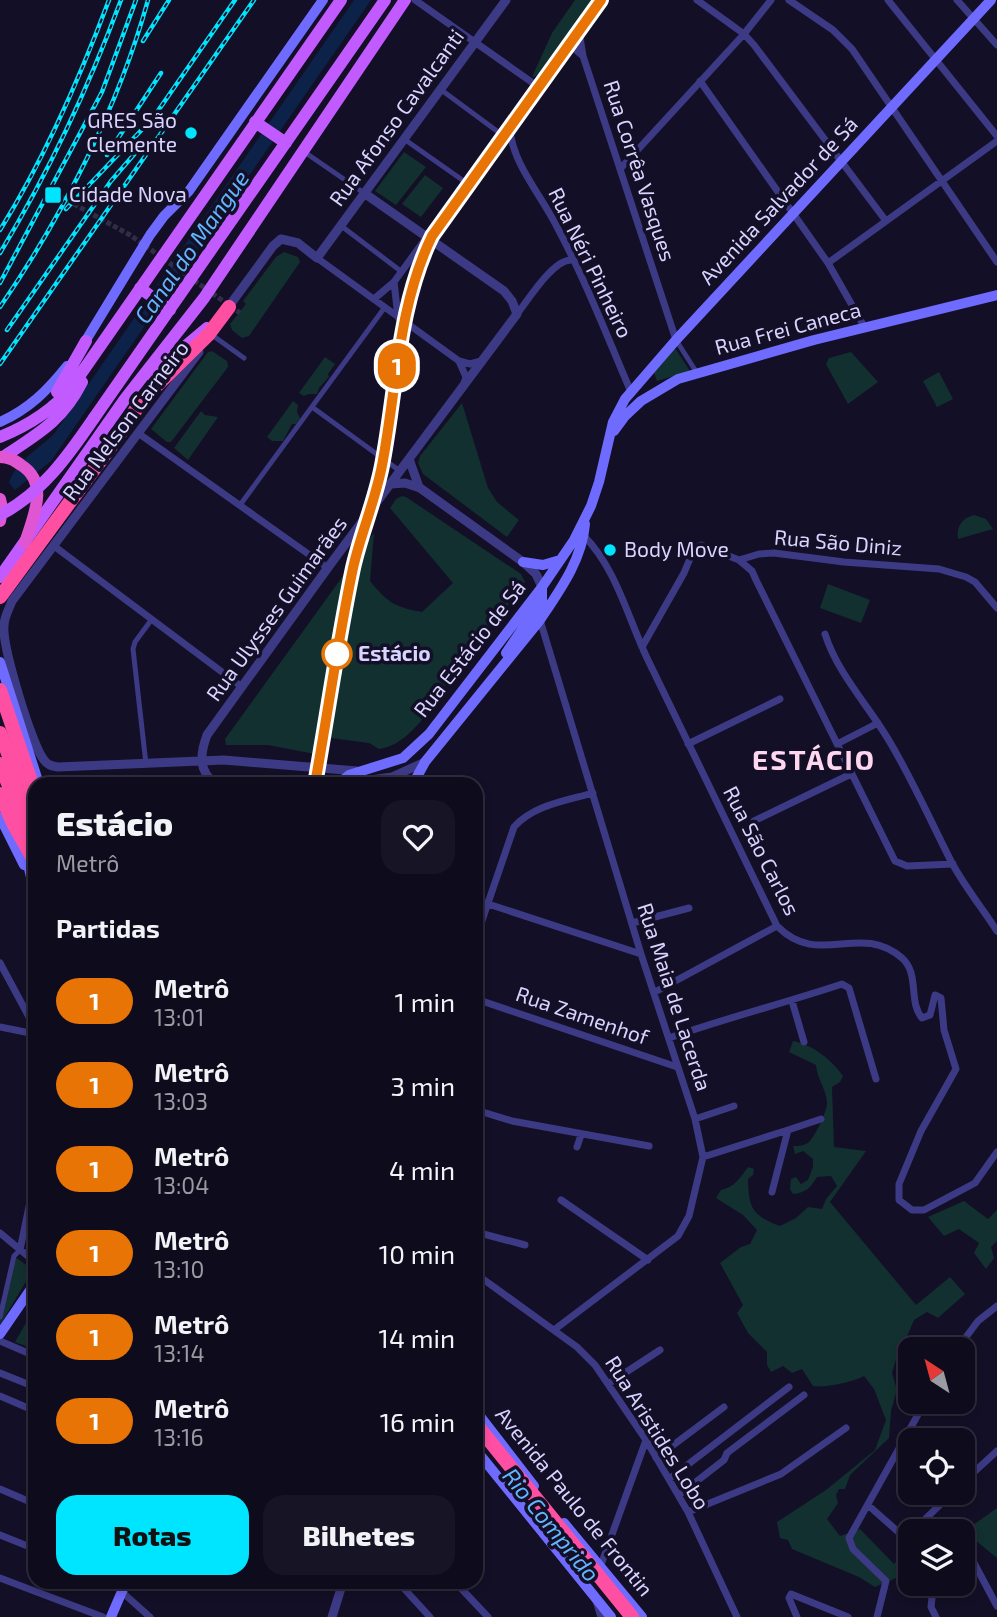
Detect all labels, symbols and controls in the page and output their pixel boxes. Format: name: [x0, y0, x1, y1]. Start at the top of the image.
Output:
street label: Rua Afonso Cavalcanti: [323, 24, 468, 210]
street label: Rua Corrêa Vasques: [599, 77, 682, 264]
place label: GRES São Clemente: [86, 107, 177, 156]
street label: Avenida Salvador de Sá: [694, 111, 862, 289]
marker: GRES São Clemente: [183, 125, 199, 141]
water label: Canal do Mangue: [128, 165, 254, 328]
place label: Cidade Nova: [69, 181, 187, 206]
street label: Rua Néri Pinheiro: [544, 183, 639, 342]
marker: Cidade Nova: [43, 185, 63, 205]
street label: Rua Frei Caneca: [712, 296, 863, 359]
street label: Rua Nelson Carneiro: [57, 335, 193, 505]
line badge: 1: [374, 343, 420, 389]
text: 1: [392, 351, 402, 380]
street label: Rua Ulysses Guimarães: [200, 511, 351, 705]
street label: Rua São Diniz: [773, 523, 903, 560]
place label: Body Move: [624, 536, 729, 561]
marker: Body Move: [602, 542, 618, 558]
street label: Rua Estácio de Sá: [408, 575, 530, 721]
marker: Estácio: [322, 639, 352, 669]
place label: Estácio: [358, 640, 431, 665]
district label: ESTÁCIO: [752, 742, 876, 776]
street label: Rua São Carlos: [719, 781, 806, 919]
button: heart: [381, 800, 455, 874]
text: Estácio: [56, 803, 173, 843]
text: Metrô: [56, 849, 119, 877]
street label: Rua Maia de Lacerda: [633, 899, 718, 1094]
text: Partidas: [56, 912, 160, 943]
text: Metrô: [154, 972, 229, 1003]
street label: Rua Zamenhof: [513, 980, 653, 1049]
text: 1: [89, 986, 100, 1015]
text: 1 min: [395, 986, 455, 1017]
text: 13:01: [154, 1003, 204, 1031]
text: Metrô: [154, 1056, 229, 1087]
text: 1: [89, 1070, 100, 1099]
text: 3 min: [390, 1070, 455, 1101]
text: 13:03: [154, 1087, 208, 1115]
text: Metrô: [154, 1140, 229, 1171]
text: 1: [89, 1154, 100, 1183]
text: 4 min: [389, 1154, 455, 1185]
text: 13:04: [154, 1171, 209, 1199]
text: Metrô: [154, 1224, 229, 1255]
text: 1: [89, 1238, 100, 1267]
text: 10 min: [379, 1238, 455, 1269]
text: 13:10: [154, 1255, 204, 1283]
text: Metrô: [154, 1308, 229, 1339]
text: 1: [89, 1322, 100, 1351]
text: 14 min: [379, 1322, 455, 1353]
north arrow: [898, 1337, 975, 1414]
map controls: [898, 1337, 975, 1596]
text: 13:14: [154, 1339, 205, 1367]
street label: Rua Aristides Lobo: [601, 1351, 716, 1514]
text: Metrô: [154, 1392, 229, 1423]
street label: Avenida Paulo de Frontin: [491, 1402, 659, 1601]
text: 1: [89, 1406, 100, 1435]
text: 16 min: [380, 1406, 455, 1437]
text: 13:16: [154, 1423, 204, 1451]
button: locate: [898, 1428, 975, 1505]
water label: Rio Comprido: [497, 1462, 606, 1587]
button: Rotas: [56, 1495, 249, 1575]
button: Bilhetes: [263, 1495, 455, 1575]
button: layers: [898, 1519, 975, 1596]

